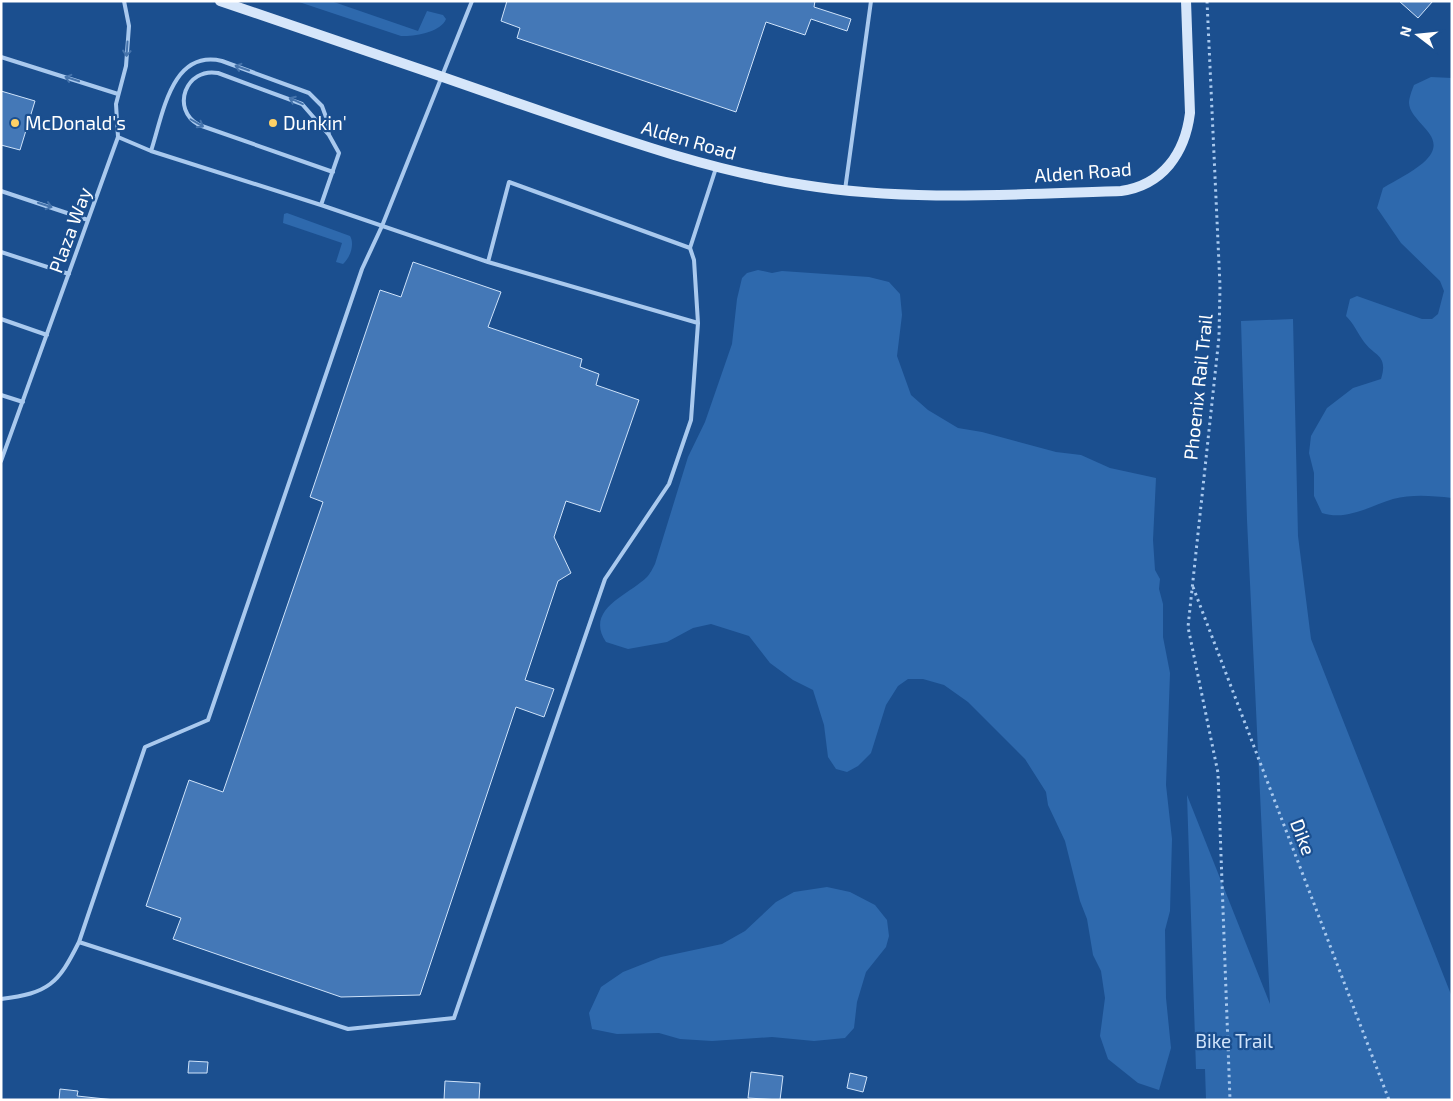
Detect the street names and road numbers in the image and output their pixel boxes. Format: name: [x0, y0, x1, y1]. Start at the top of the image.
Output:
street label: Alden Road: [639, 115, 739, 164]
street label: Alden Road: [1033, 157, 1132, 186]
street label: Plaza Way: [43, 184, 96, 276]
street label: Phoenix Rail Trail: [1178, 312, 1217, 461]
street label: Dike: [1286, 815, 1321, 858]

